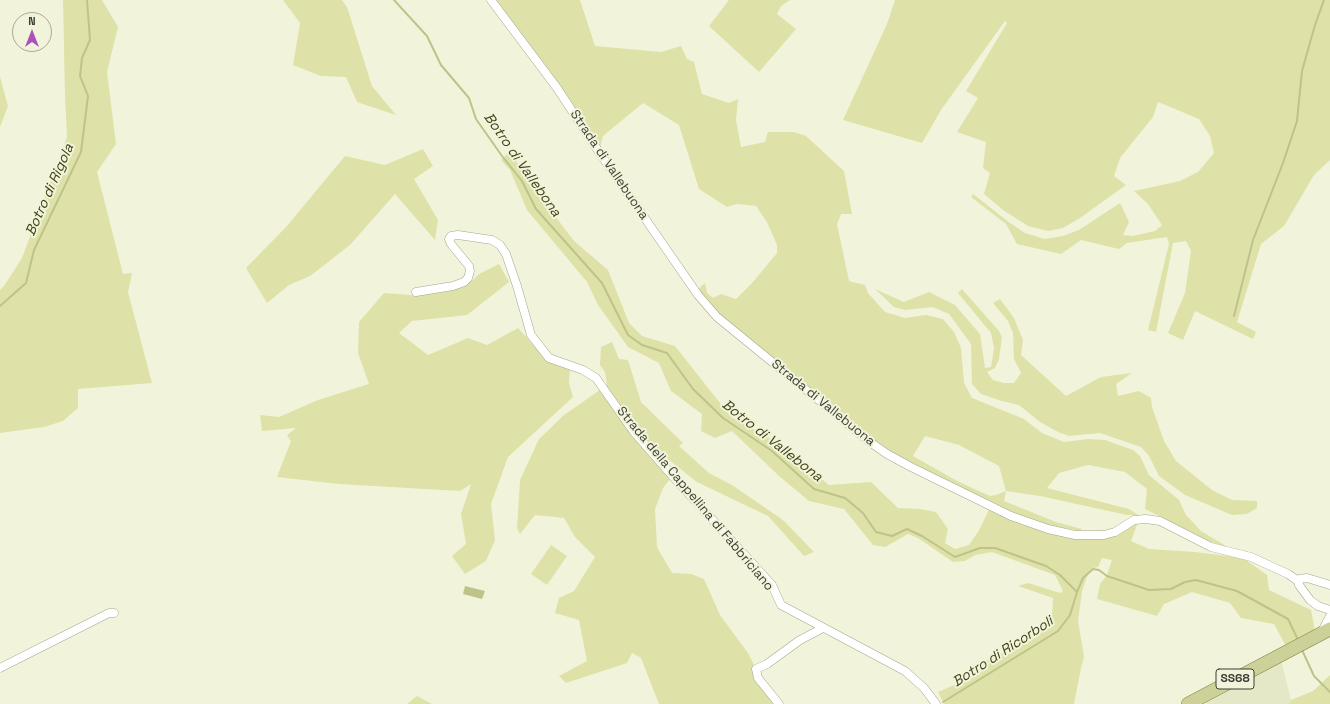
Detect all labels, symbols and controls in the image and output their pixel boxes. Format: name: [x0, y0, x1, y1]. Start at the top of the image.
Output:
north arrow: [12, 12, 52, 52]
text: N: [28, 14, 36, 28]
street label: Strada di Vallebuona: [566, 107, 652, 223]
water label: Botro di Vallebona: [480, 110, 564, 220]
water label: Botro di Rigola: [22, 141, 78, 239]
street label: Strada di Vallebuona: [768, 356, 878, 450]
water label: Botro di Vallebona: [718, 397, 826, 485]
street label: Strada della Cappellina di Fabbriciano: [613, 404, 777, 594]
water label: Botro di Ricorboli: [950, 613, 1056, 691]
road number: SS68: [1216, 669, 1254, 689]

